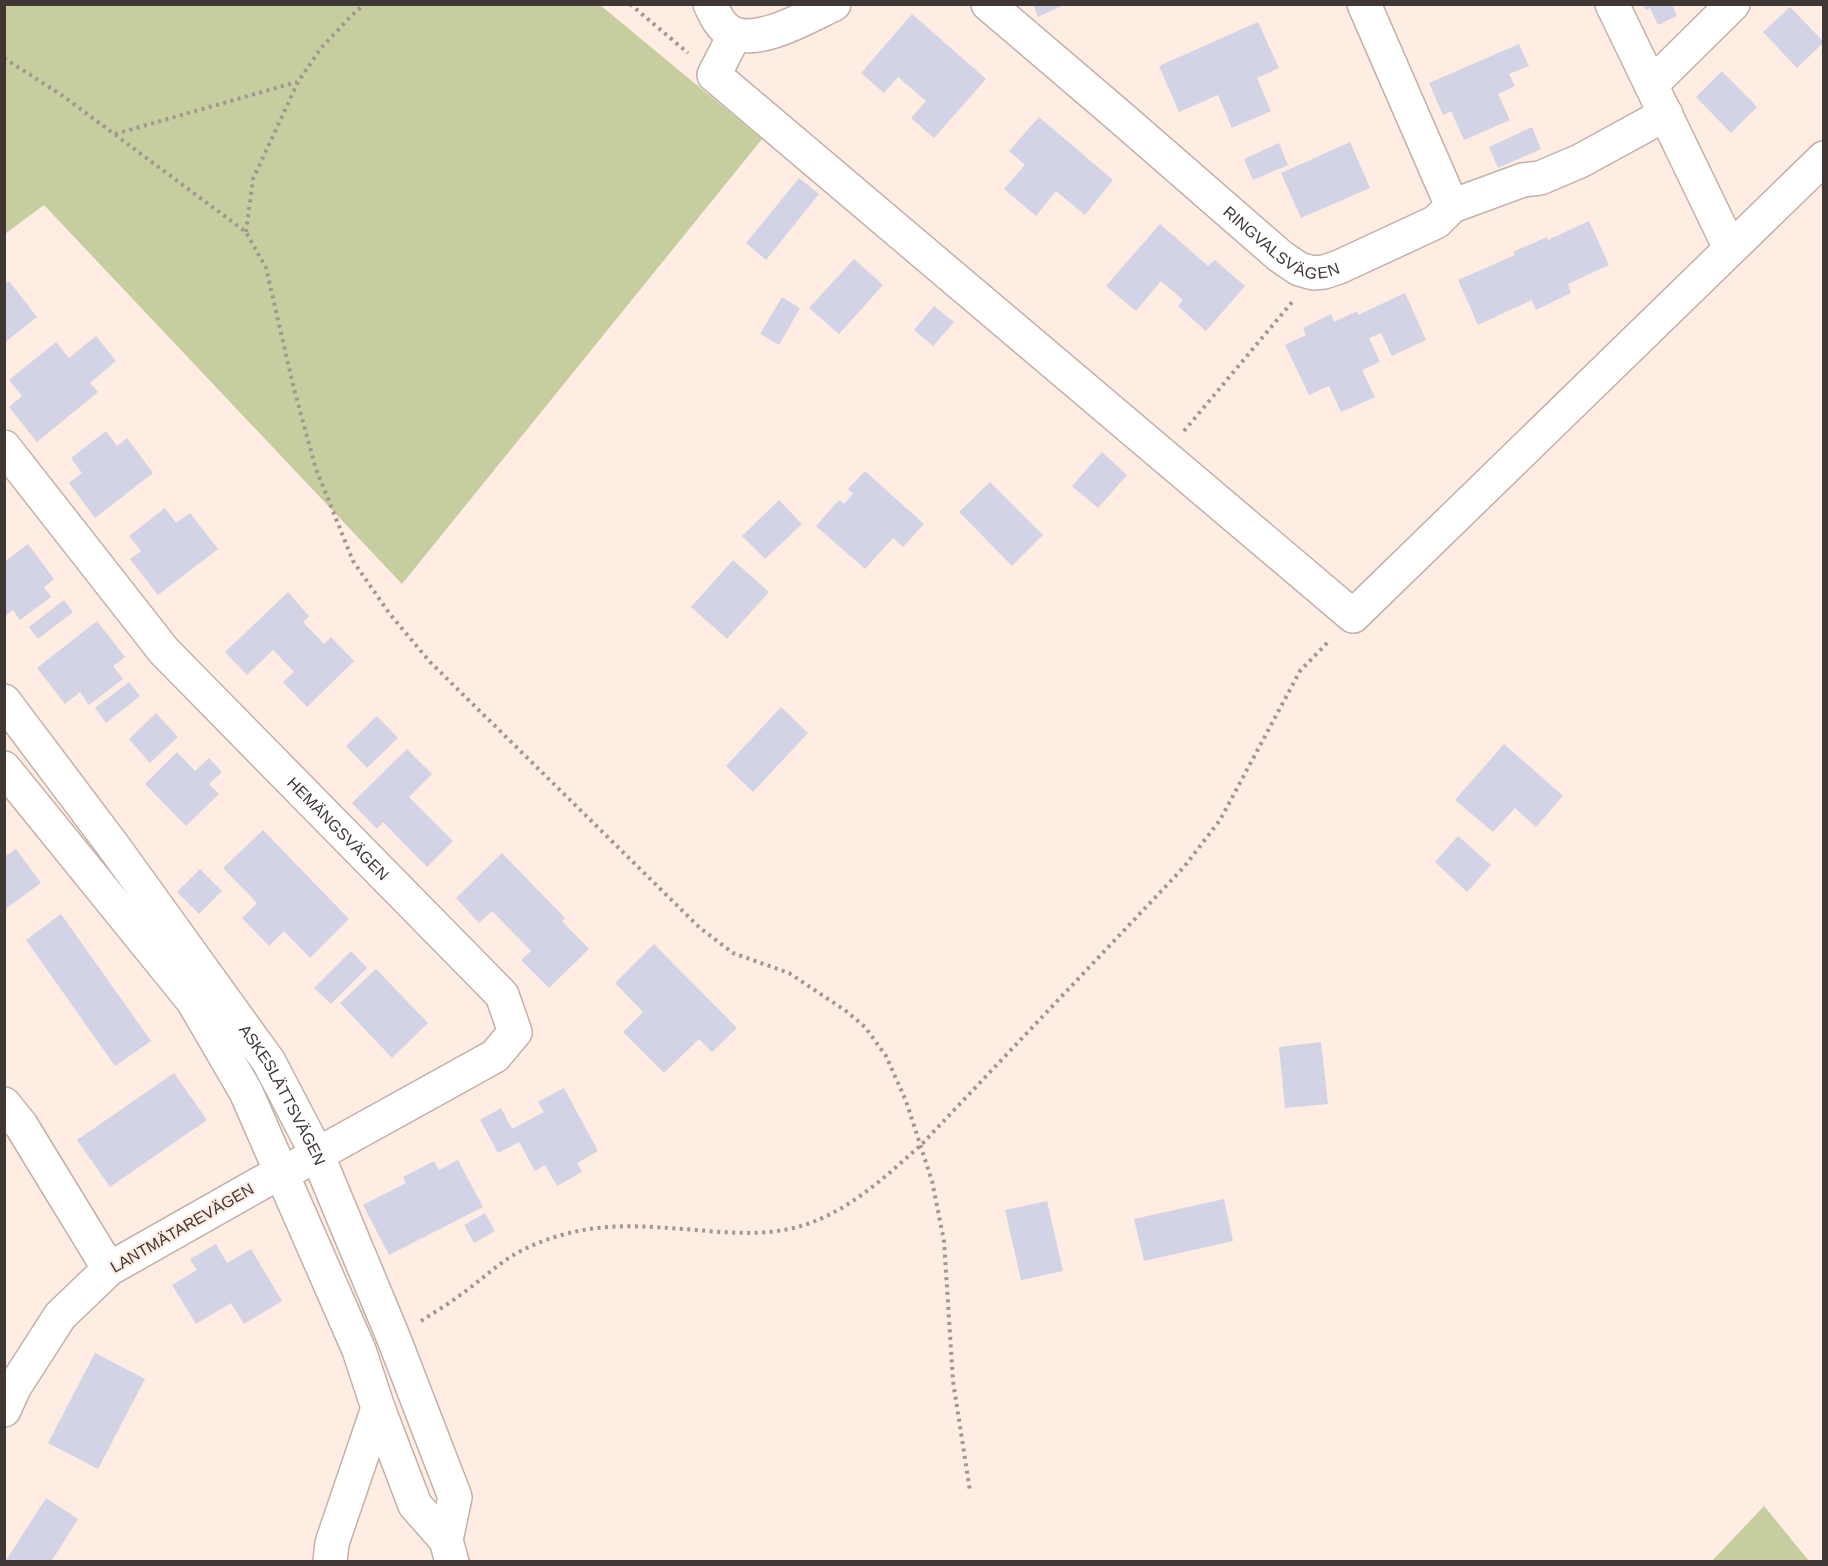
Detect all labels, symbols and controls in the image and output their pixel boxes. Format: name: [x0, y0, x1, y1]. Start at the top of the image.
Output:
street label: RINGVALSVÄGEN: [1220, 203, 1341, 282]
street label: HEMÄNGSVÄGEN: [284, 774, 392, 883]
street label: ASKESLÄTTSVÄGEN: [236, 1021, 329, 1167]
street label: LANTMÄTAREVÄGEN: [107, 1180, 257, 1276]

